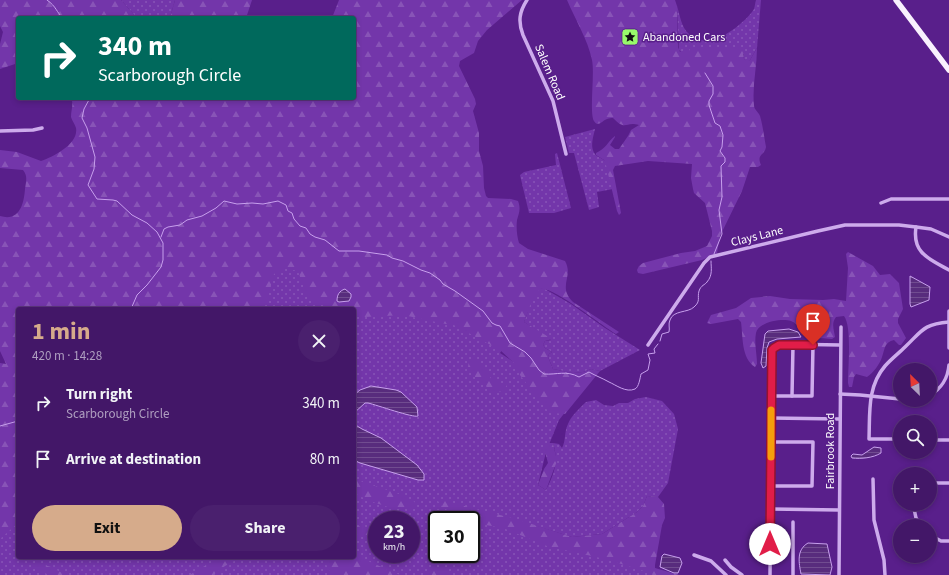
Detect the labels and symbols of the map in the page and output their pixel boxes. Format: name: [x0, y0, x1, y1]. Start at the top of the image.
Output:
place icon: Abandoned Cars: [620, 27, 640, 47]
place label: Abandoned Cars: [643, 29, 725, 46]
street label: Salem Road: [530, 41, 569, 103]
street label: Clays Lane: [729, 222, 785, 251]
pin: [796, 304, 830, 345]
north arrow: [893, 363, 937, 407]
street label: Fairbrook Road: [822, 413, 839, 489]
speed limit sign: 30: [428, 511, 480, 563]
position arrow: [749, 523, 791, 565]

